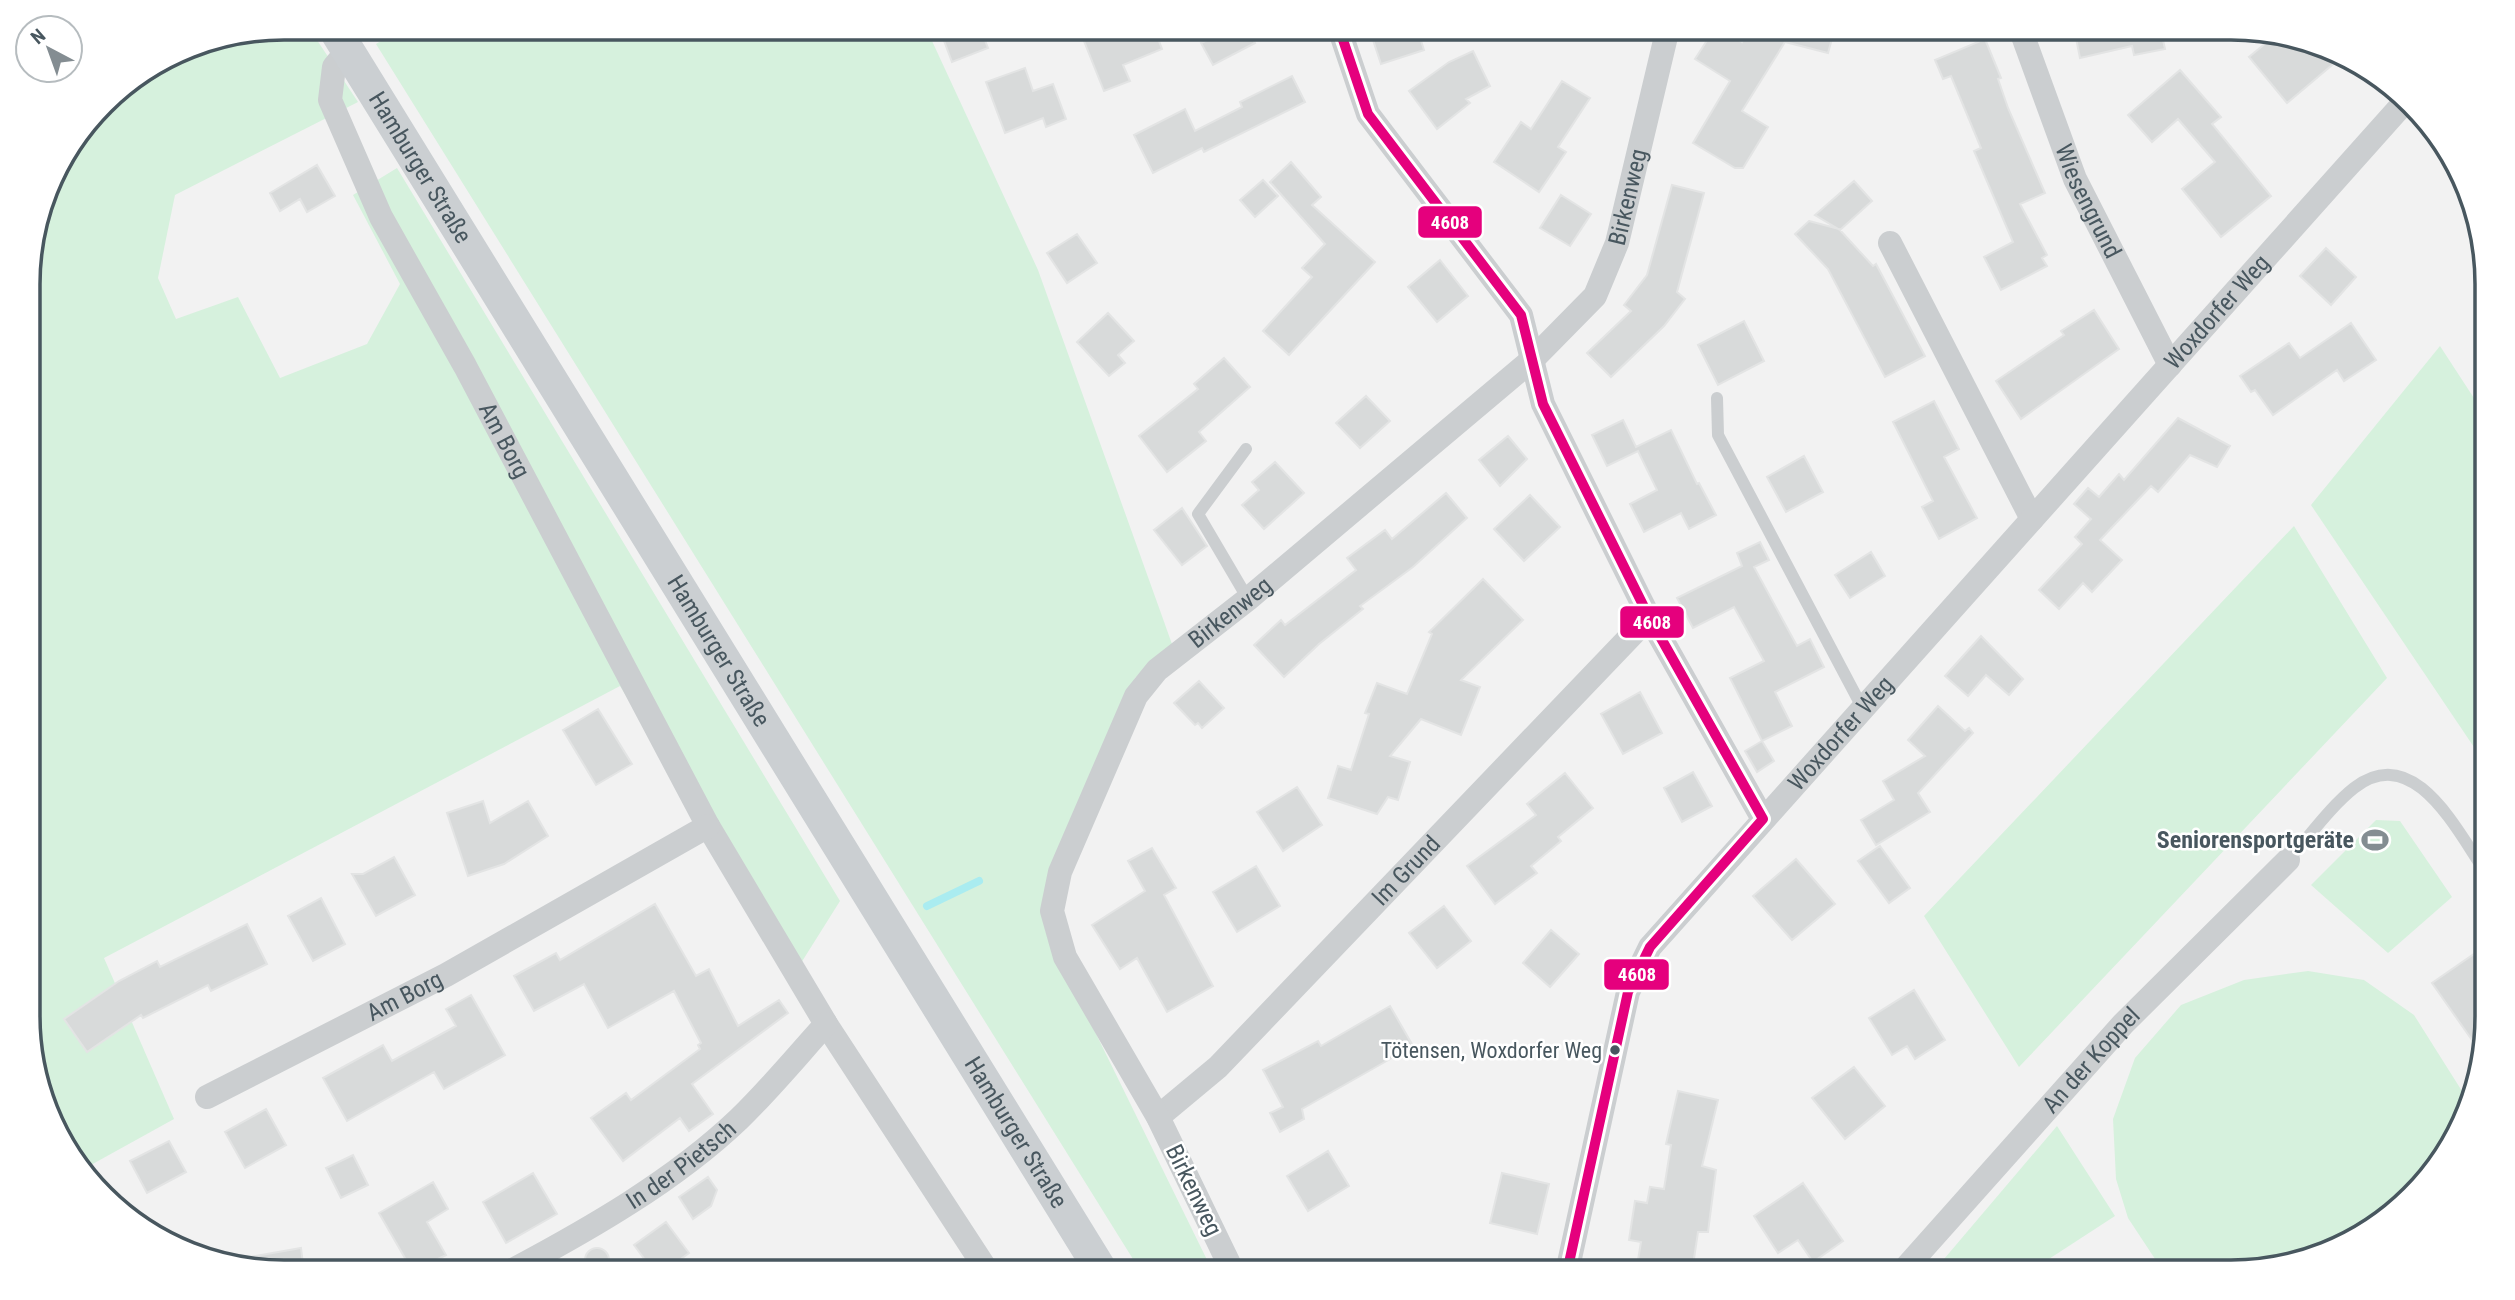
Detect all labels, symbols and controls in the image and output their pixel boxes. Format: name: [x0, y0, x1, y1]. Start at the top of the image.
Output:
north arrow: [14, 14, 84, 84]
text: N: [26, 24, 50, 49]
street label: Hamburger Straße: [363, 87, 477, 248]
street label: Wiesengrund: [2049, 140, 2127, 263]
street label: Birkenweg: [1603, 146, 1653, 248]
line badge: 4608: [1417, 205, 1483, 239]
text: 4608: [1431, 211, 1469, 234]
street label: Woxdorfer Weg: [2159, 249, 2275, 375]
street label: Am Borg: [473, 398, 536, 483]
street label: Hamburger Straße: [661, 570, 776, 732]
street label: Birkenweg: [1183, 571, 1277, 654]
line badge: 4608: [1619, 605, 1685, 639]
text: 4608: [1633, 611, 1671, 634]
street label: Woxdorfer Weg: [1782, 670, 1899, 796]
sports icon: Seniorensportgeräte: [2360, 825, 2390, 855]
place label: Seniorensportgeräte: [2157, 826, 2354, 854]
street label: Im Grund: [1366, 830, 1446, 911]
line badge: 4608: [1603, 958, 1670, 991]
text: 4608: [1618, 963, 1656, 986]
street label: Am Borg: [362, 965, 447, 1027]
street label: An der Koppel: [2036, 1001, 2146, 1119]
place label: Tötensen, Woxdorfer Weg: [1381, 1038, 1602, 1063]
marker: Tötensen, Woxdorfer Weg: [1608, 1043, 1622, 1057]
street label: Hamburger Straße: [959, 1052, 1073, 1213]
street label: In der Pietsch: [621, 1115, 742, 1215]
street label: Birkenweg: [1160, 1140, 1228, 1240]

